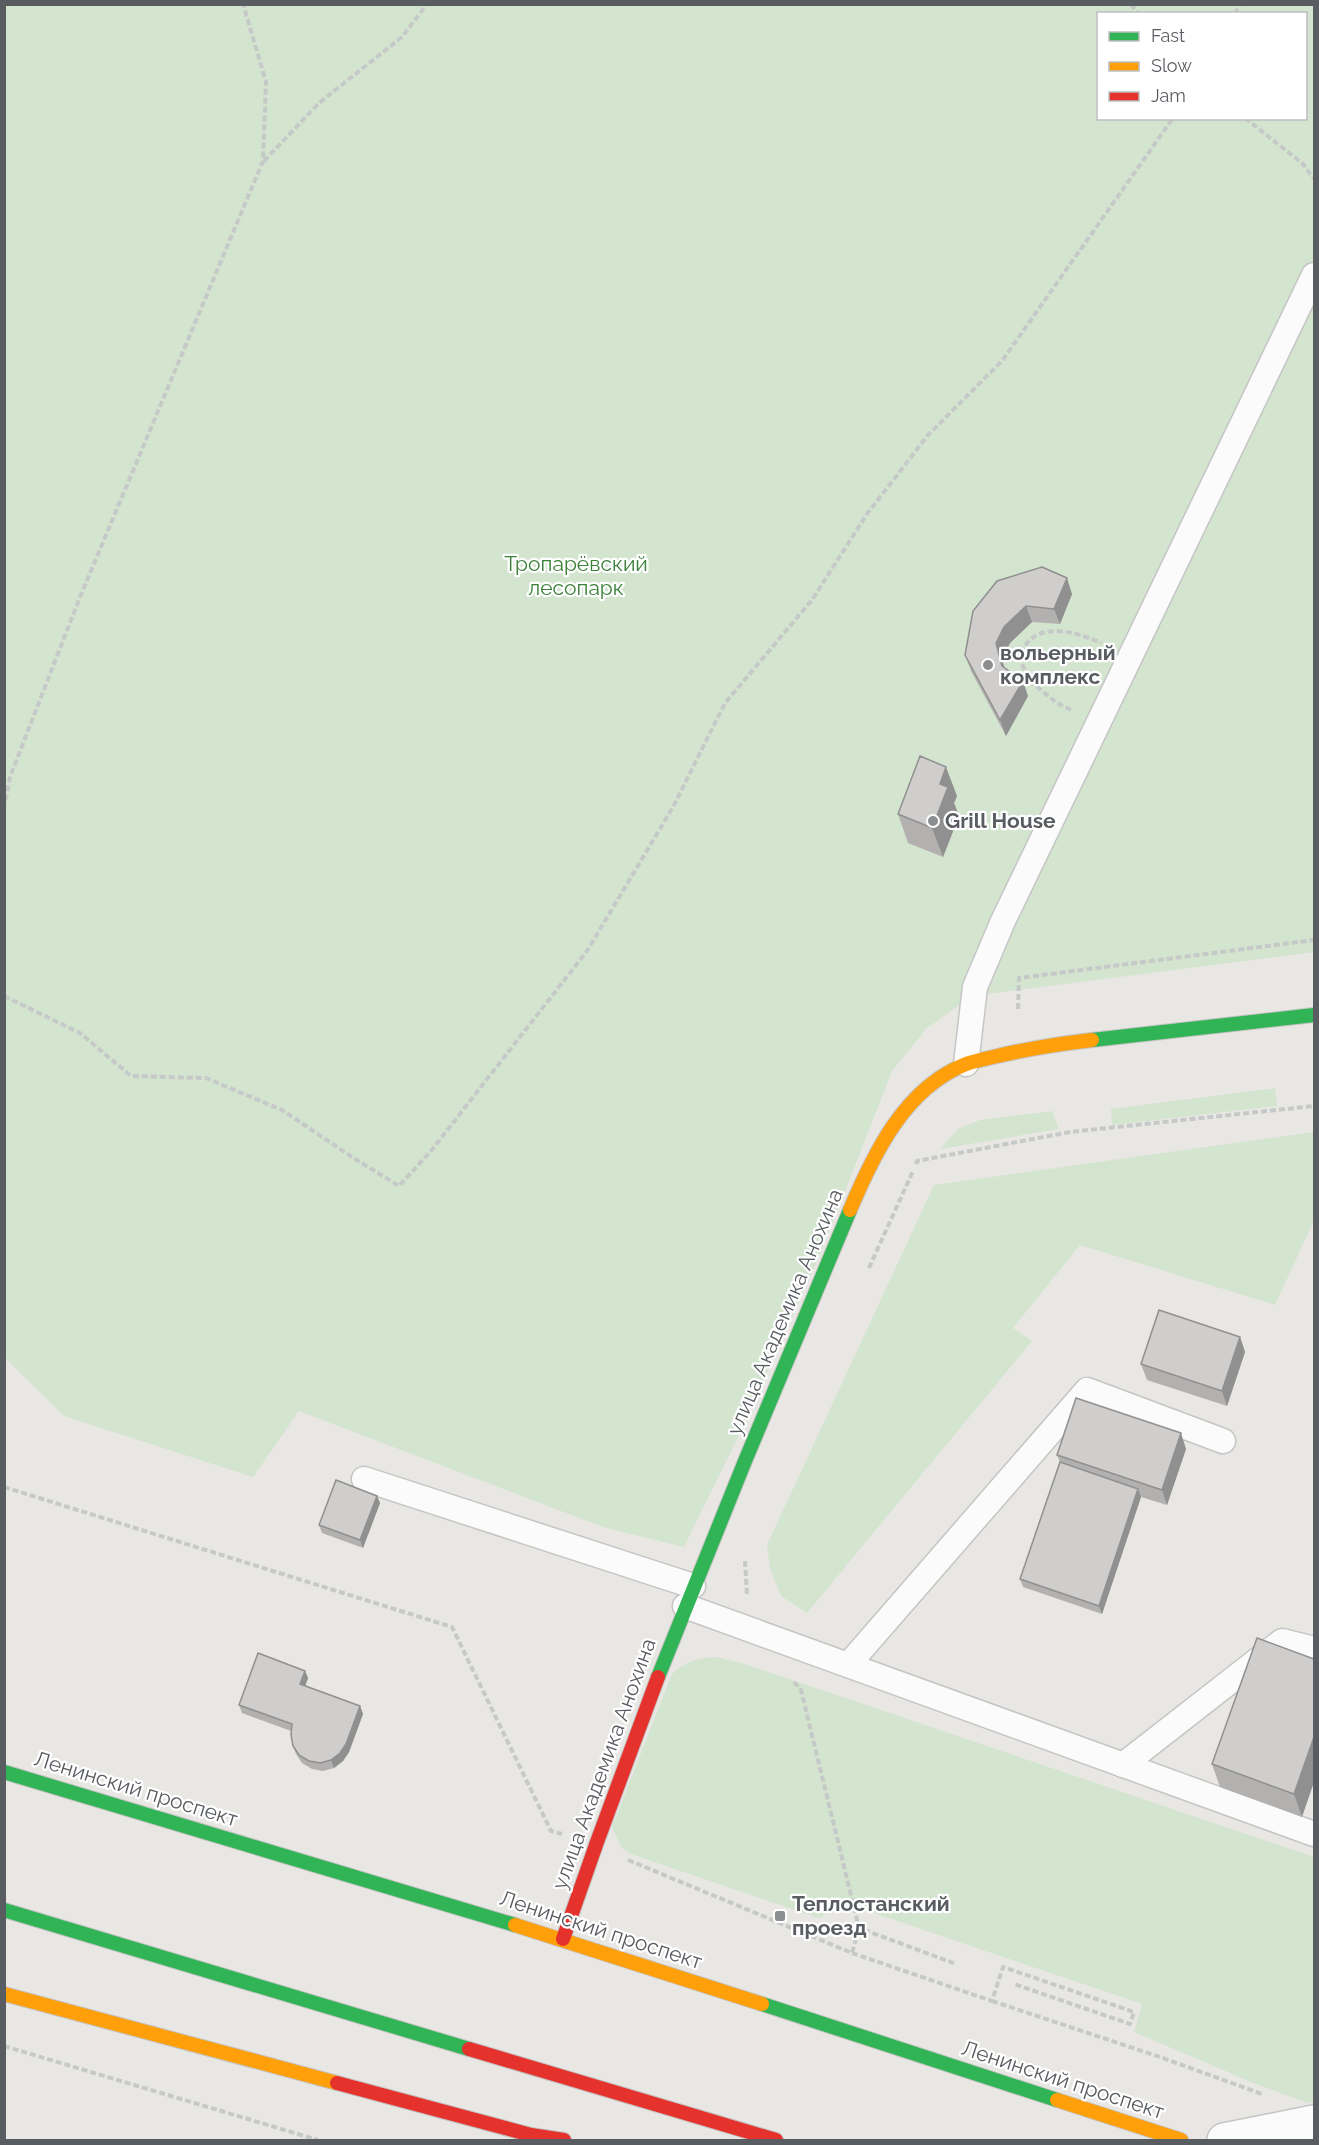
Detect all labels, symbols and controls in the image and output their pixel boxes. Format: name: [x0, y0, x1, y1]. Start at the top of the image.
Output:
legend: [1097, 12, 1307, 120]
text: Fast: [1151, 25, 1185, 46]
text: Slow: [1151, 55, 1192, 76]
text: Jam: [1151, 85, 1186, 106]
park label: Тропарёвский лесопарк: [504, 551, 648, 600]
place label: вольерный комплекс: [1000, 640, 1116, 689]
marker: вольерный комплекс: [981, 658, 995, 672]
place label: Grill House: [945, 808, 1056, 833]
marker: Grill House: [926, 814, 940, 828]
street label: улица Академика Анохина: [721, 1185, 848, 1439]
street label: улица Академика Анохина: [546, 1635, 661, 1893]
street label: Ленинский проспект: [31, 1746, 241, 1831]
street label: Ленинский проспект: [497, 1885, 706, 1974]
place label: Теплостанский проезд: [792, 1891, 950, 1940]
marker: Теплостанский проезд: [773, 1909, 787, 1923]
street label: Ленинский проспект: [959, 2035, 1168, 2124]

